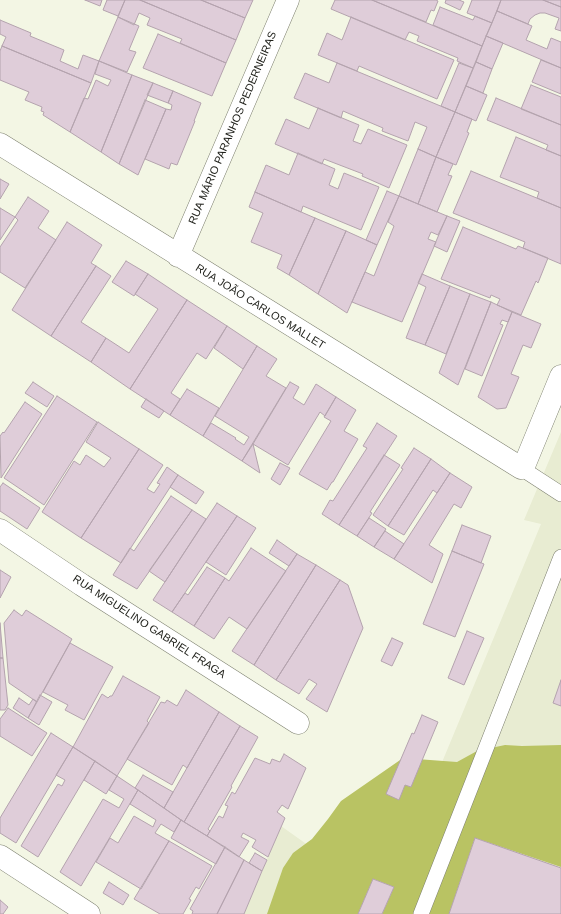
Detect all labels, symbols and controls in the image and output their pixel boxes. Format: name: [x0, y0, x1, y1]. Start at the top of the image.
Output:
street label: RUA MÁRIO PARANHOS PEDERNEIRAS: [186, 30, 280, 226]
street label: RUA JOÃO CARLOS MALLET: [193, 262, 327, 352]
street label: RUA MIGUELINO GABRIEL FRAGA: [70, 573, 228, 681]

